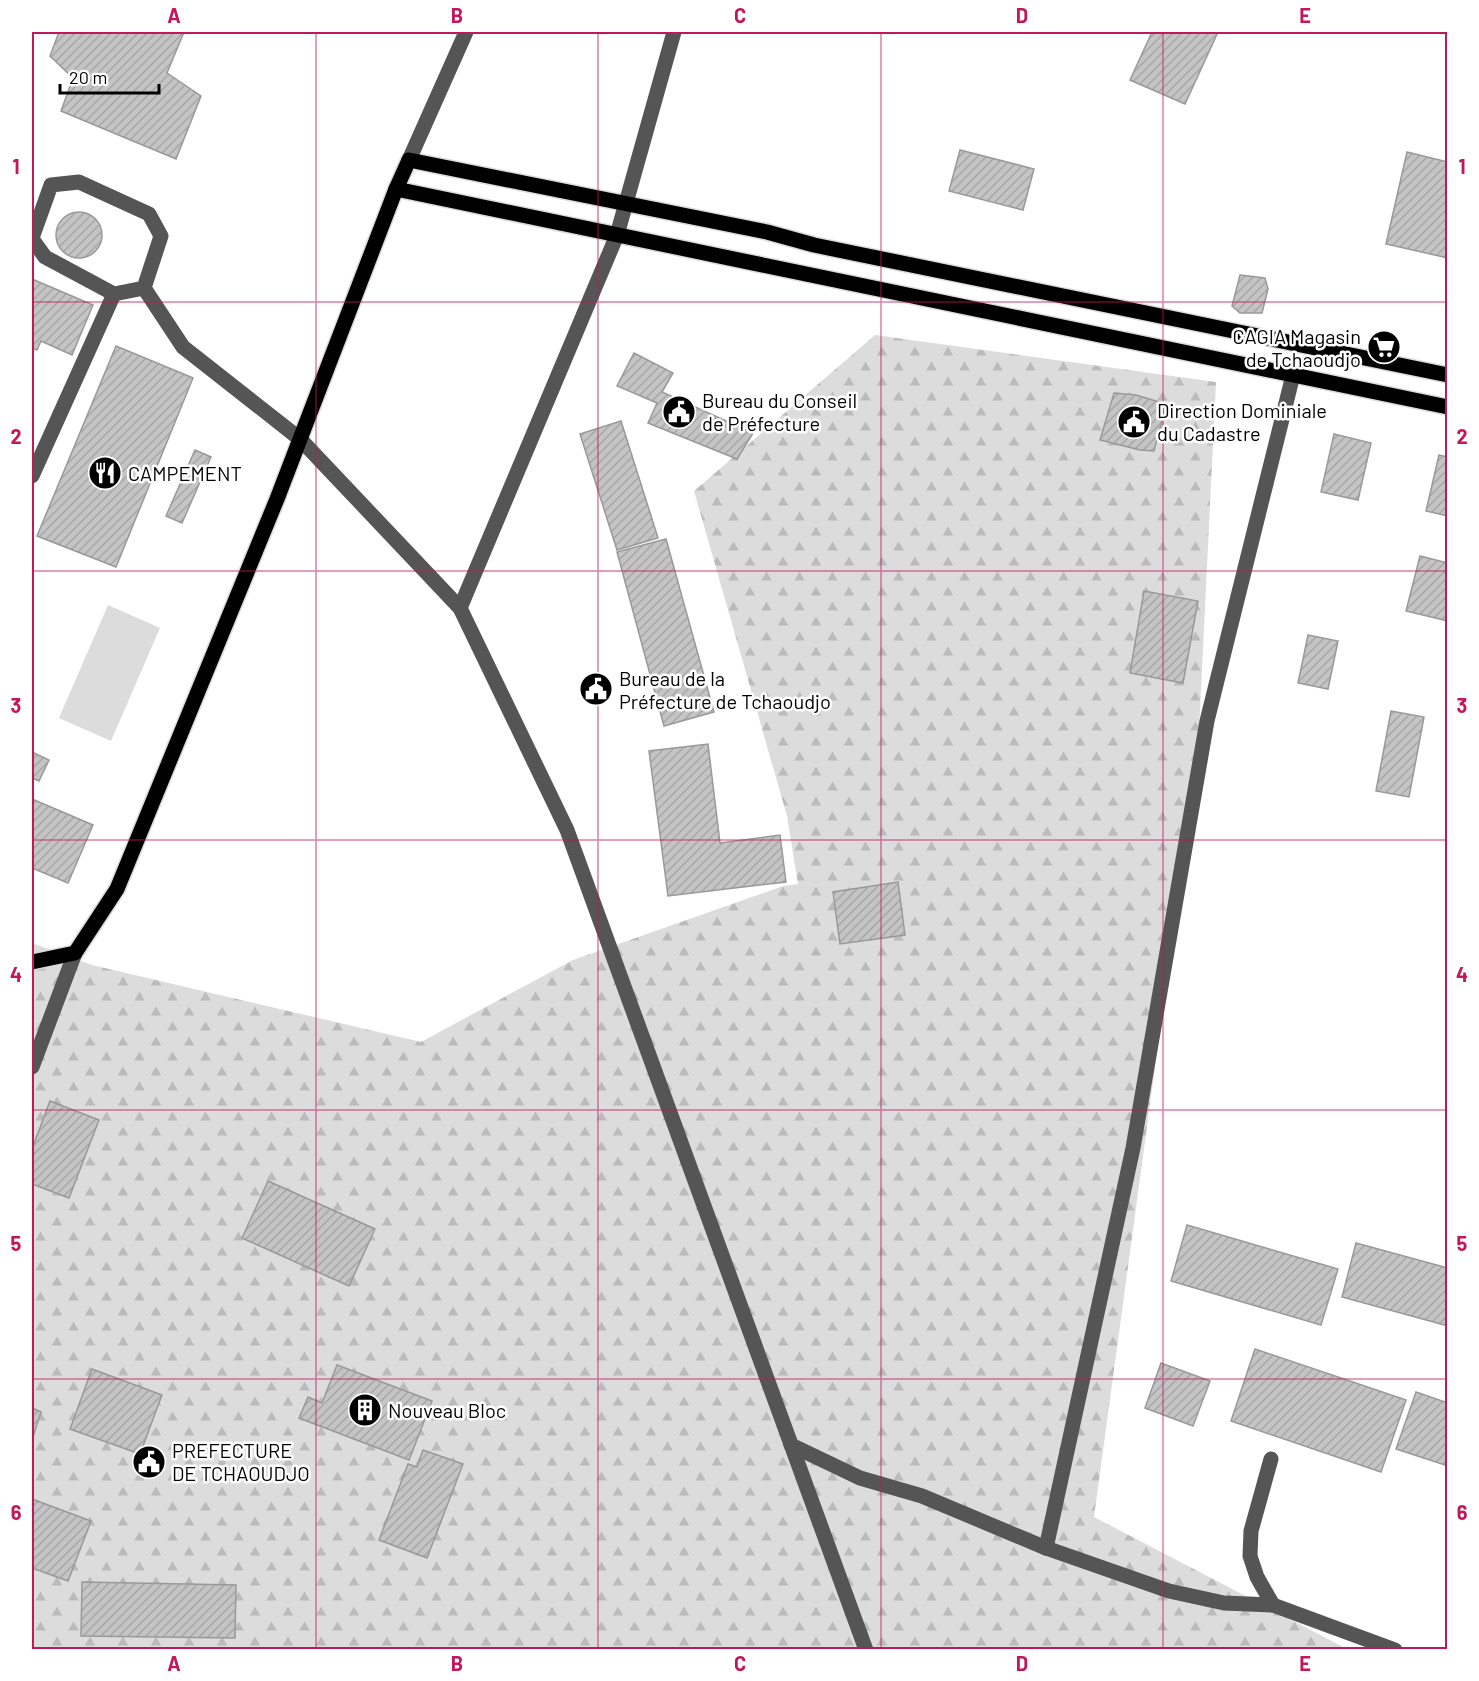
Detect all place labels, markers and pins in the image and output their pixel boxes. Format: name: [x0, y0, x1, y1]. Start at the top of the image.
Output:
place label: CAGIA Magasin de Tchaoudjo: [1232, 324, 1361, 371]
supermarket icon: CAGIA Magasin de Tchaoudjo: [1366, 329, 1402, 365]
place label: Bureau du Conseil de Préfecture: [702, 388, 857, 435]
public building icon: Bureau du Conseil de Préfecture: [661, 394, 697, 430]
place label: Direction Dominiale du Cadastre: [1157, 398, 1327, 445]
public building icon: Direction Dominiale du Cadastre: [1116, 404, 1152, 440]
restaurant icon: CAMPEMENT: [87, 455, 123, 491]
place label: CAMPEMENT: [128, 461, 242, 485]
place label: Bureau de la Préfecture de Tchaoudjo: [619, 666, 831, 713]
public building icon: Bureau de la Préfecture de Tchaoudjo: [578, 671, 614, 707]
building icon: Nouveau Bloc: [347, 1392, 383, 1428]
place label: Nouveau Bloc: [388, 1398, 506, 1422]
place label: PREFECTURE DE TCHAOUDJO: [172, 1438, 310, 1485]
public building icon: PREFECTURE DE TCHAOUDJO: [131, 1444, 167, 1480]

